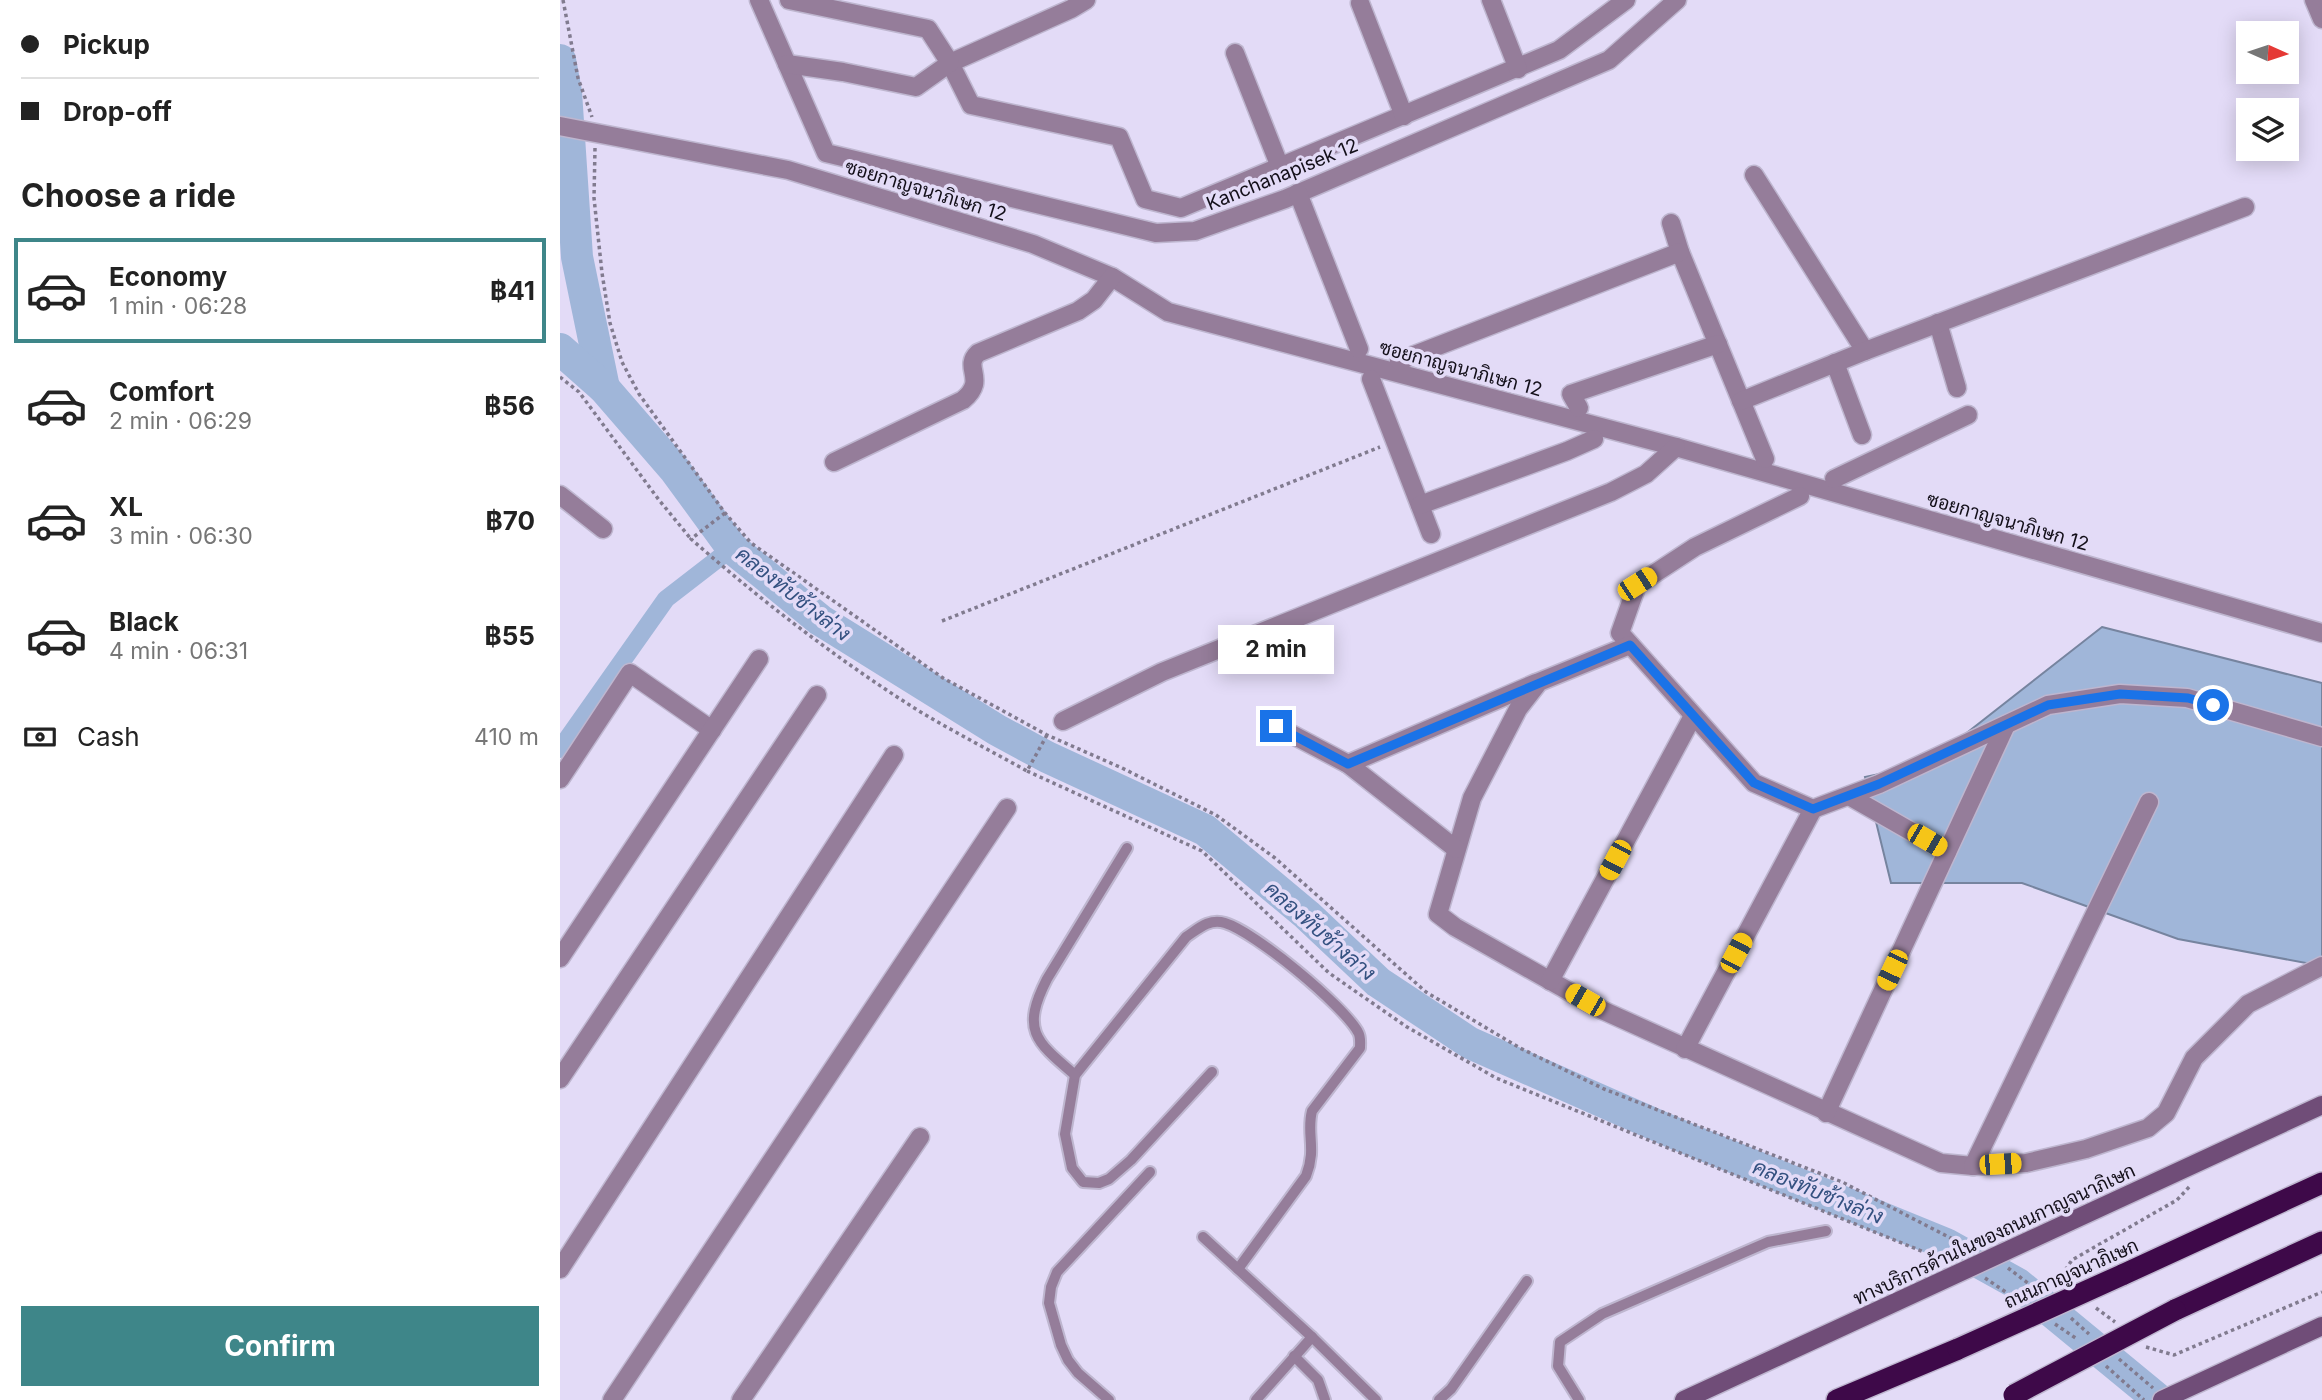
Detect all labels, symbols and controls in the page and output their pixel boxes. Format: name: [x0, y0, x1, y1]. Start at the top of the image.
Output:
north arrow: [2236, 21, 2300, 84]
map controls: [2236, 21, 2299, 161]
text: Pickup: [63, 29, 150, 60]
text: Drop-off: [63, 96, 172, 127]
button: layers: [2236, 98, 2299, 161]
street label: Kanchanapisek 12: [1203, 134, 1361, 215]
street label: ซอยกาญจนาภิเษก 12: [842, 155, 1009, 226]
text: Choose a ride: [21, 176, 236, 215]
icon: car: [25, 259, 88, 322]
text: Economy: [109, 261, 227, 292]
text: ฿41: [490, 275, 535, 306]
text: 1 min · 06:28: [109, 292, 247, 320]
street label: ซอยกาญจนาภิเษก 12: [1377, 336, 1545, 401]
icon: car: [25, 374, 88, 437]
text: Comfort: [109, 376, 214, 407]
text: ฿56: [484, 390, 535, 421]
text: 2 min · 06:29: [109, 407, 252, 435]
street label: ซอยกาญจนาภิเษก 12: [1924, 487, 2092, 556]
icon: car: [25, 489, 88, 552]
text: XL: [109, 491, 143, 522]
text: ฿70: [486, 505, 535, 536]
text: 3 min · 06:30: [109, 522, 253, 550]
water label: คลองทับช้างล่าง: [731, 541, 856, 646]
car: [1614, 564, 1661, 604]
icon: car: [25, 604, 88, 667]
text: Black: [109, 606, 179, 637]
text: ฿55: [485, 620, 535, 651]
callout: 2 min: [1218, 624, 1334, 674]
text: 2 min: [1245, 635, 1307, 663]
text: 4 min · 06:31: [109, 637, 248, 665]
route start: [2197, 689, 2229, 721]
route end: [1260, 710, 1292, 742]
icon: cash: [21, 718, 59, 756]
text: Cash: [77, 721, 140, 752]
text: 410 m: [474, 723, 539, 751]
car: [1904, 820, 1951, 860]
car: [1596, 837, 1635, 883]
water label: คลองทับช้างล่าง: [1260, 876, 1381, 985]
car: [1717, 930, 1756, 976]
car: [1874, 947, 1911, 993]
car: [1562, 980, 1609, 1020]
car: [1979, 1152, 2022, 1176]
water label: คลองทับช้างล่าง: [1749, 1154, 1887, 1229]
street label: ทางบริการด้านในของถนนกาญจนาภิเษก: [1849, 1158, 2139, 1310]
street label: ถนนกาญจนาภิเษก: [2000, 1233, 2142, 1313]
button: Confirm: [21, 1306, 539, 1386]

